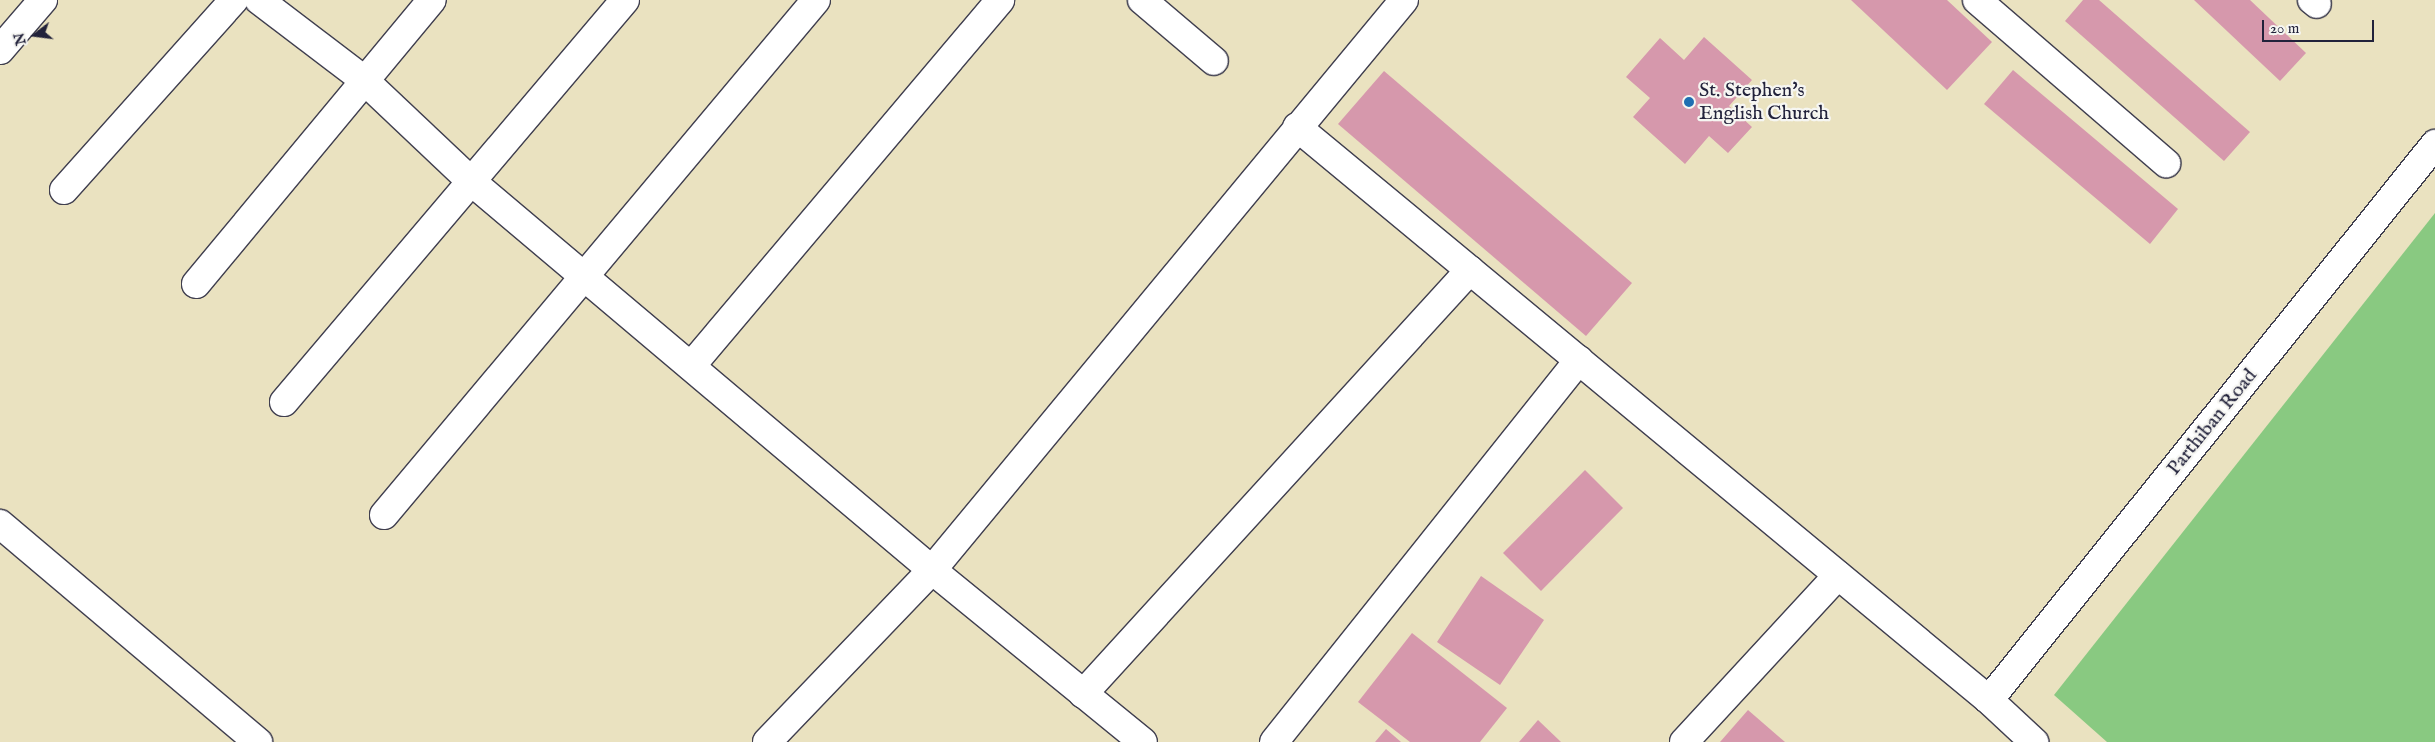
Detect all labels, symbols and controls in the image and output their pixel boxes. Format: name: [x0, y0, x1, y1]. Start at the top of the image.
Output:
north arrow: [10, 10, 60, 60]
scale bar: [2265, 10, 2378, 42]
text: 20 m: [2270, 19, 2299, 38]
text: N: [10, 31, 31, 47]
place label: St. Stephen's English Church: [1699, 78, 1829, 125]
marker: St. Stephen's English Church: [1683, 96, 1695, 108]
street label: Parthiban Road: [2162, 364, 2262, 480]

